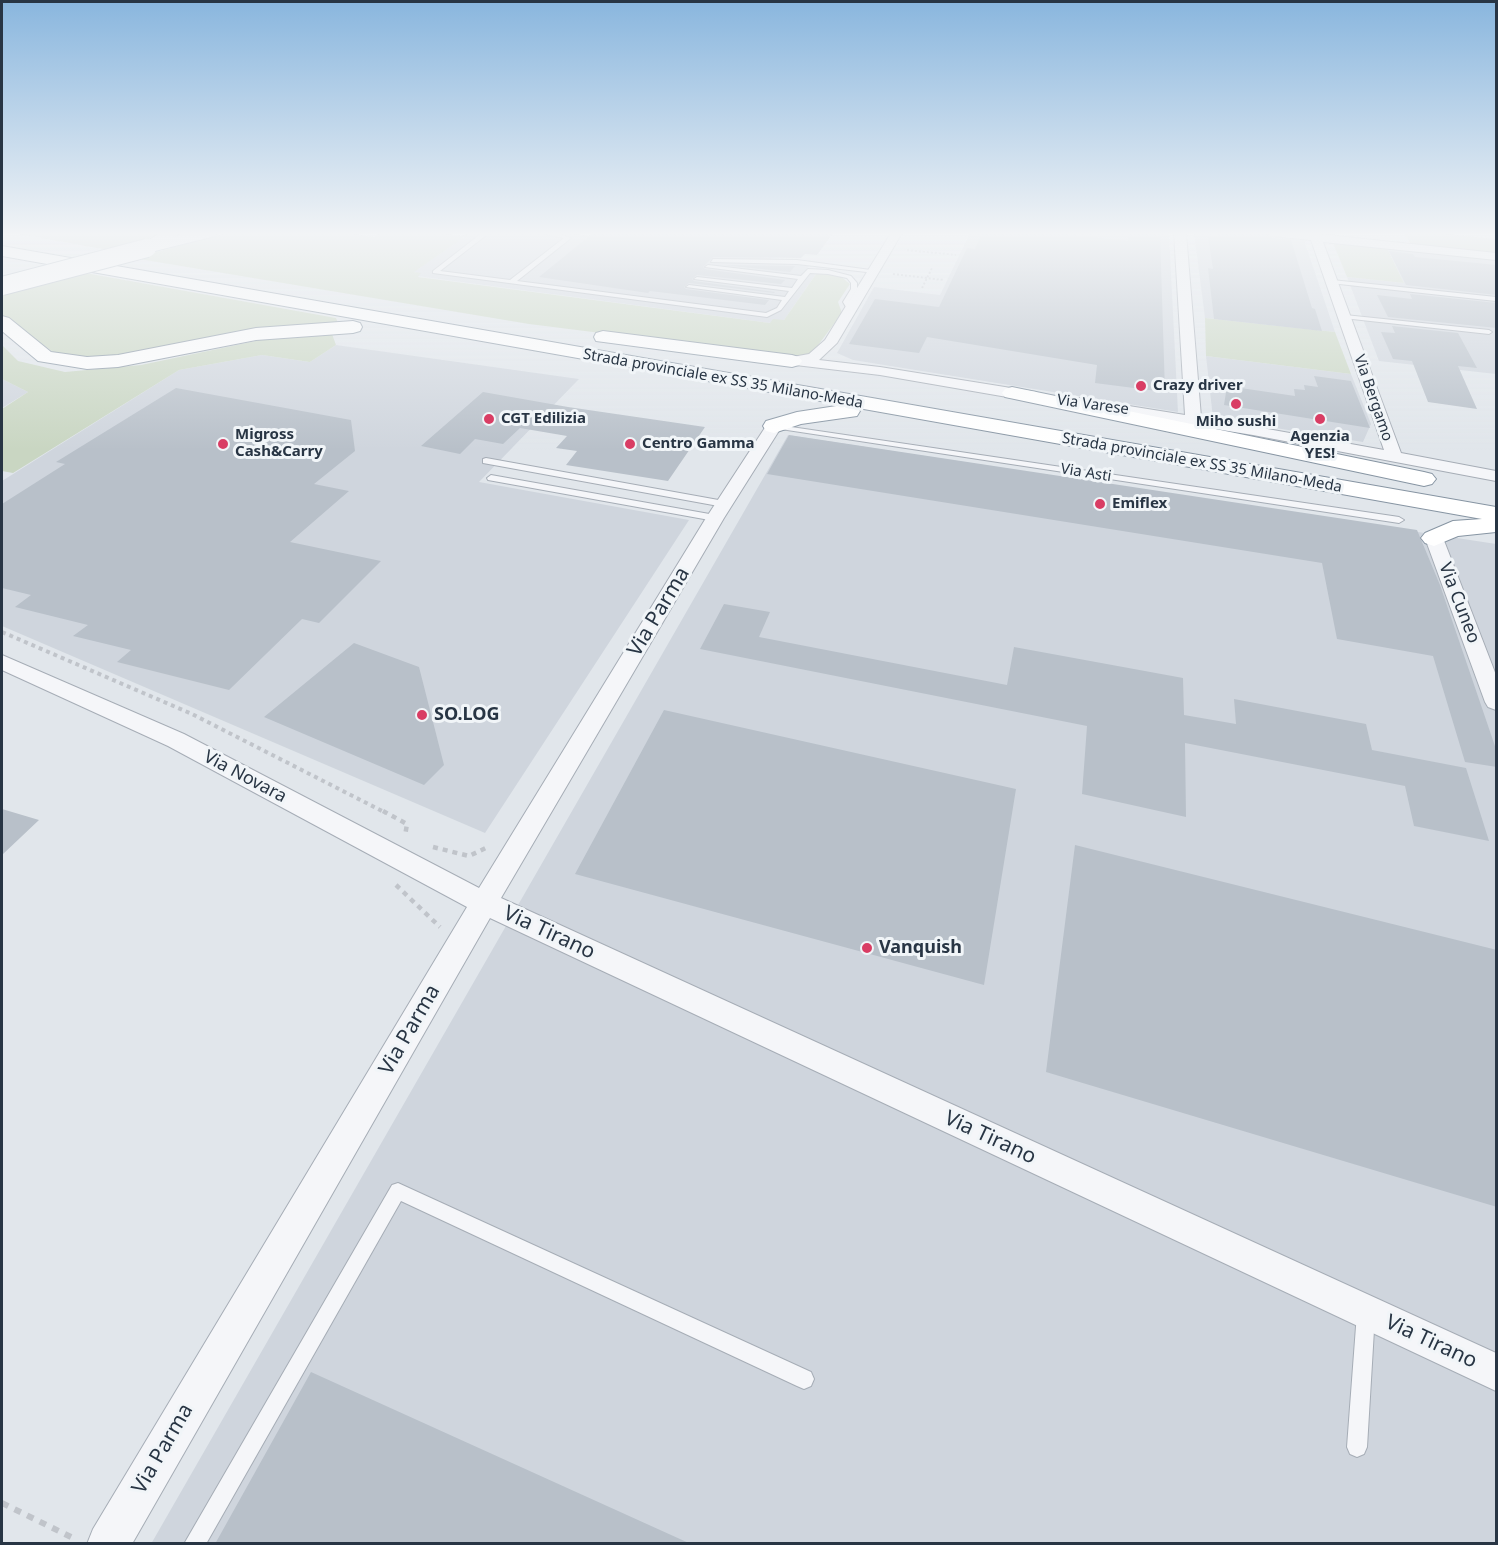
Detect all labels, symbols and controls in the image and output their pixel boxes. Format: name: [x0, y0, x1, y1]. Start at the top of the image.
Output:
street label: Strada provinciale ex SS 35 Milano-Meda: [582, 345, 864, 413]
street label: Via Bergamo: [1350, 352, 1396, 444]
place label: Crazy driver: [1153, 377, 1243, 395]
marker: Crazy driver: [1134, 379, 1148, 393]
street label: Via Varese: [1056, 391, 1130, 419]
marker: Miho sushi: [1229, 397, 1243, 411]
place label: CGT Edilizia: [501, 410, 586, 428]
marker: CGT Edilizia: [482, 412, 496, 426]
marker: Agenzia YES!: [1313, 412, 1327, 426]
place label: Miho sushi: [1196, 413, 1276, 431]
place label: Migross Cash&Carry: [235, 426, 323, 461]
place label: Agenzia YES!: [1290, 428, 1350, 463]
street label: Strada provinciale ex SS 35 Milano-Meda: [1061, 429, 1343, 497]
place label: Centro Gamma: [642, 435, 755, 453]
marker: Migross Cash&Carry: [216, 437, 230, 451]
marker: Centro Gamma: [623, 437, 637, 451]
street label: Via Asti: [1059, 460, 1113, 486]
place label: Emiflex: [1112, 495, 1167, 513]
marker: Emiflex: [1093, 497, 1107, 511]
street label: Via Cuneo: [1434, 560, 1484, 646]
street label: Via Parma: [622, 563, 696, 661]
place label: SO.LOG: [434, 704, 499, 726]
marker: SO.LOG: [415, 708, 429, 722]
street label: Via Novara: [200, 746, 290, 808]
street label: Via Tirano: [499, 901, 599, 965]
place label: Vanquish: [879, 937, 962, 959]
marker: Vanquish: [860, 941, 874, 955]
street label: Via Parma: [374, 980, 446, 1080]
street label: Via Tirano: [940, 1106, 1040, 1170]
street label: Via Tirano: [1381, 1310, 1481, 1374]
street label: Via Parma: [127, 1399, 199, 1499]

